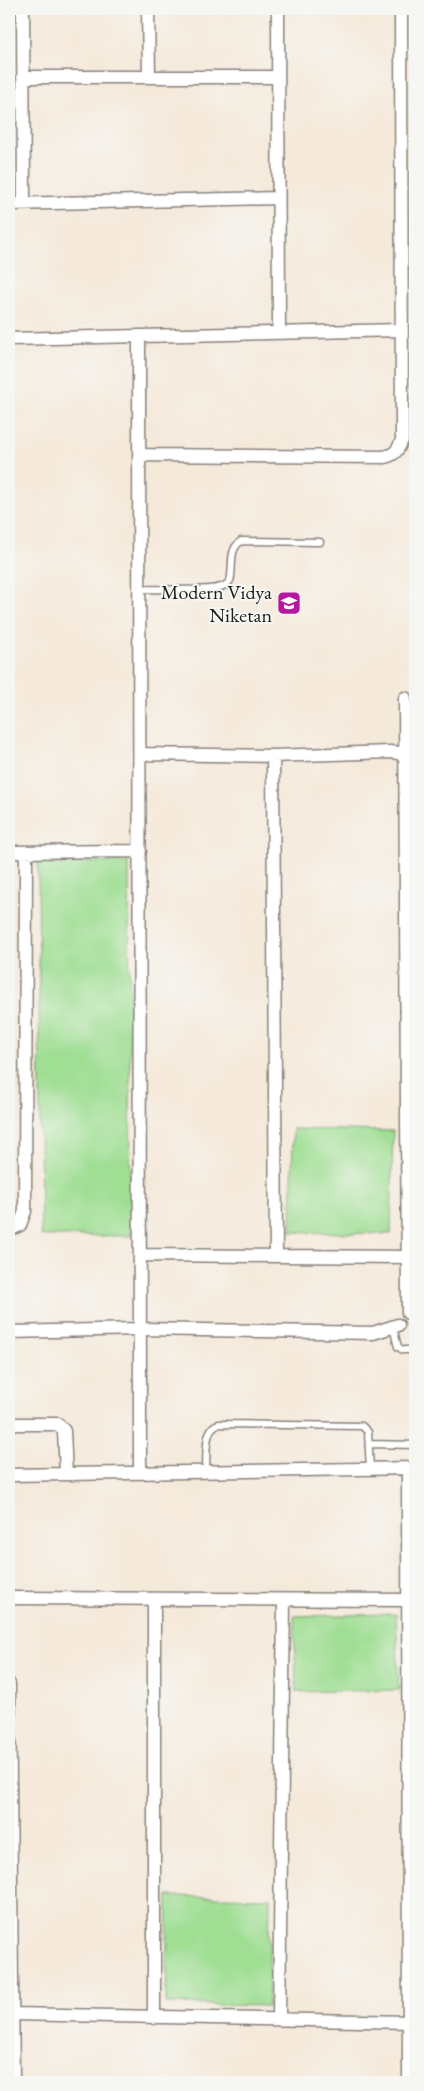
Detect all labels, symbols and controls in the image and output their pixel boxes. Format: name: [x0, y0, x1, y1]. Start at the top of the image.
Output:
place label: Modern Vidya Niketan: [161, 579, 272, 628]
school or university icon: Modern Vidya Niketan: [276, 590, 302, 616]

